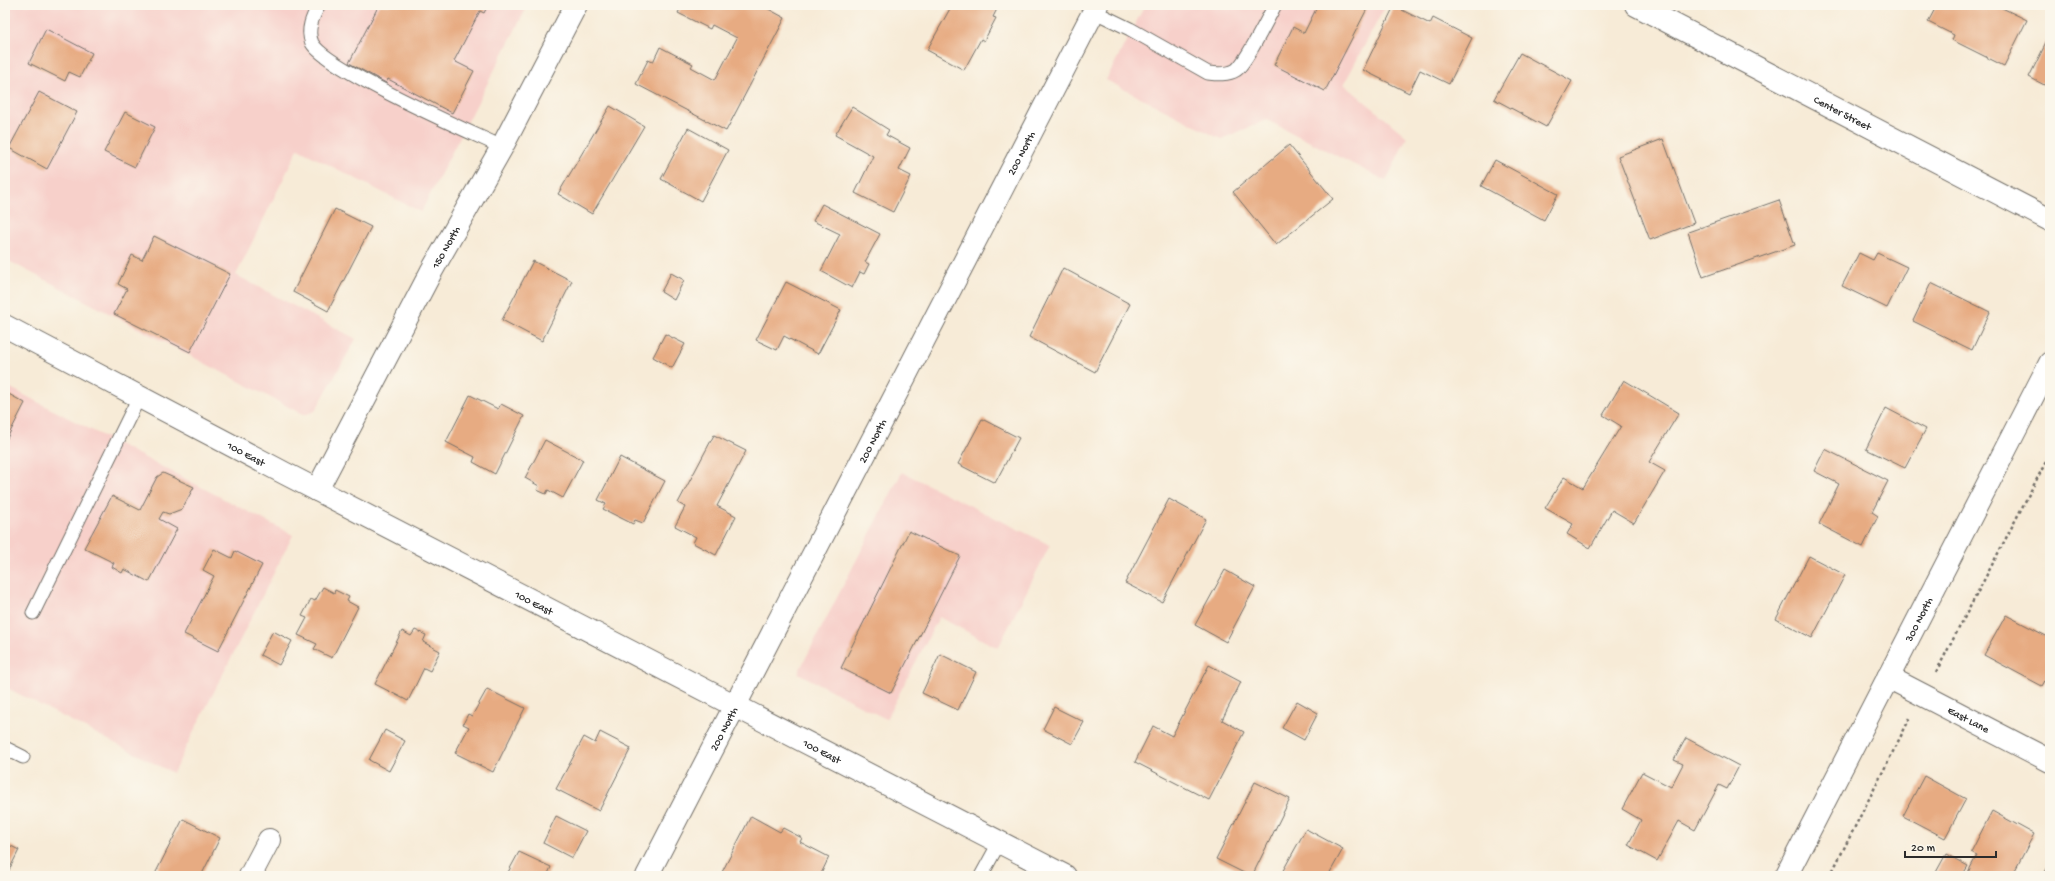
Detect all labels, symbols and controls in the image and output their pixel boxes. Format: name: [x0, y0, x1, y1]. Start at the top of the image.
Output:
street label: Center Street: [1811, 94, 1874, 135]
street label: 200 North: [1006, 130, 1039, 178]
street label: 150 North: [430, 225, 464, 272]
street label: 200 North: [857, 418, 890, 466]
street label: 100 East: [224, 440, 268, 471]
street label: 100 East: [511, 589, 556, 619]
street label: 300 North: [1903, 596, 1936, 645]
street label: 200 North: [709, 705, 741, 753]
street label: East Lane: [1945, 705, 1991, 737]
street label: 100 East: [799, 737, 844, 768]
scale bar: [1905, 833, 1996, 859]
text: 20 m: [1911, 842, 1936, 856]

